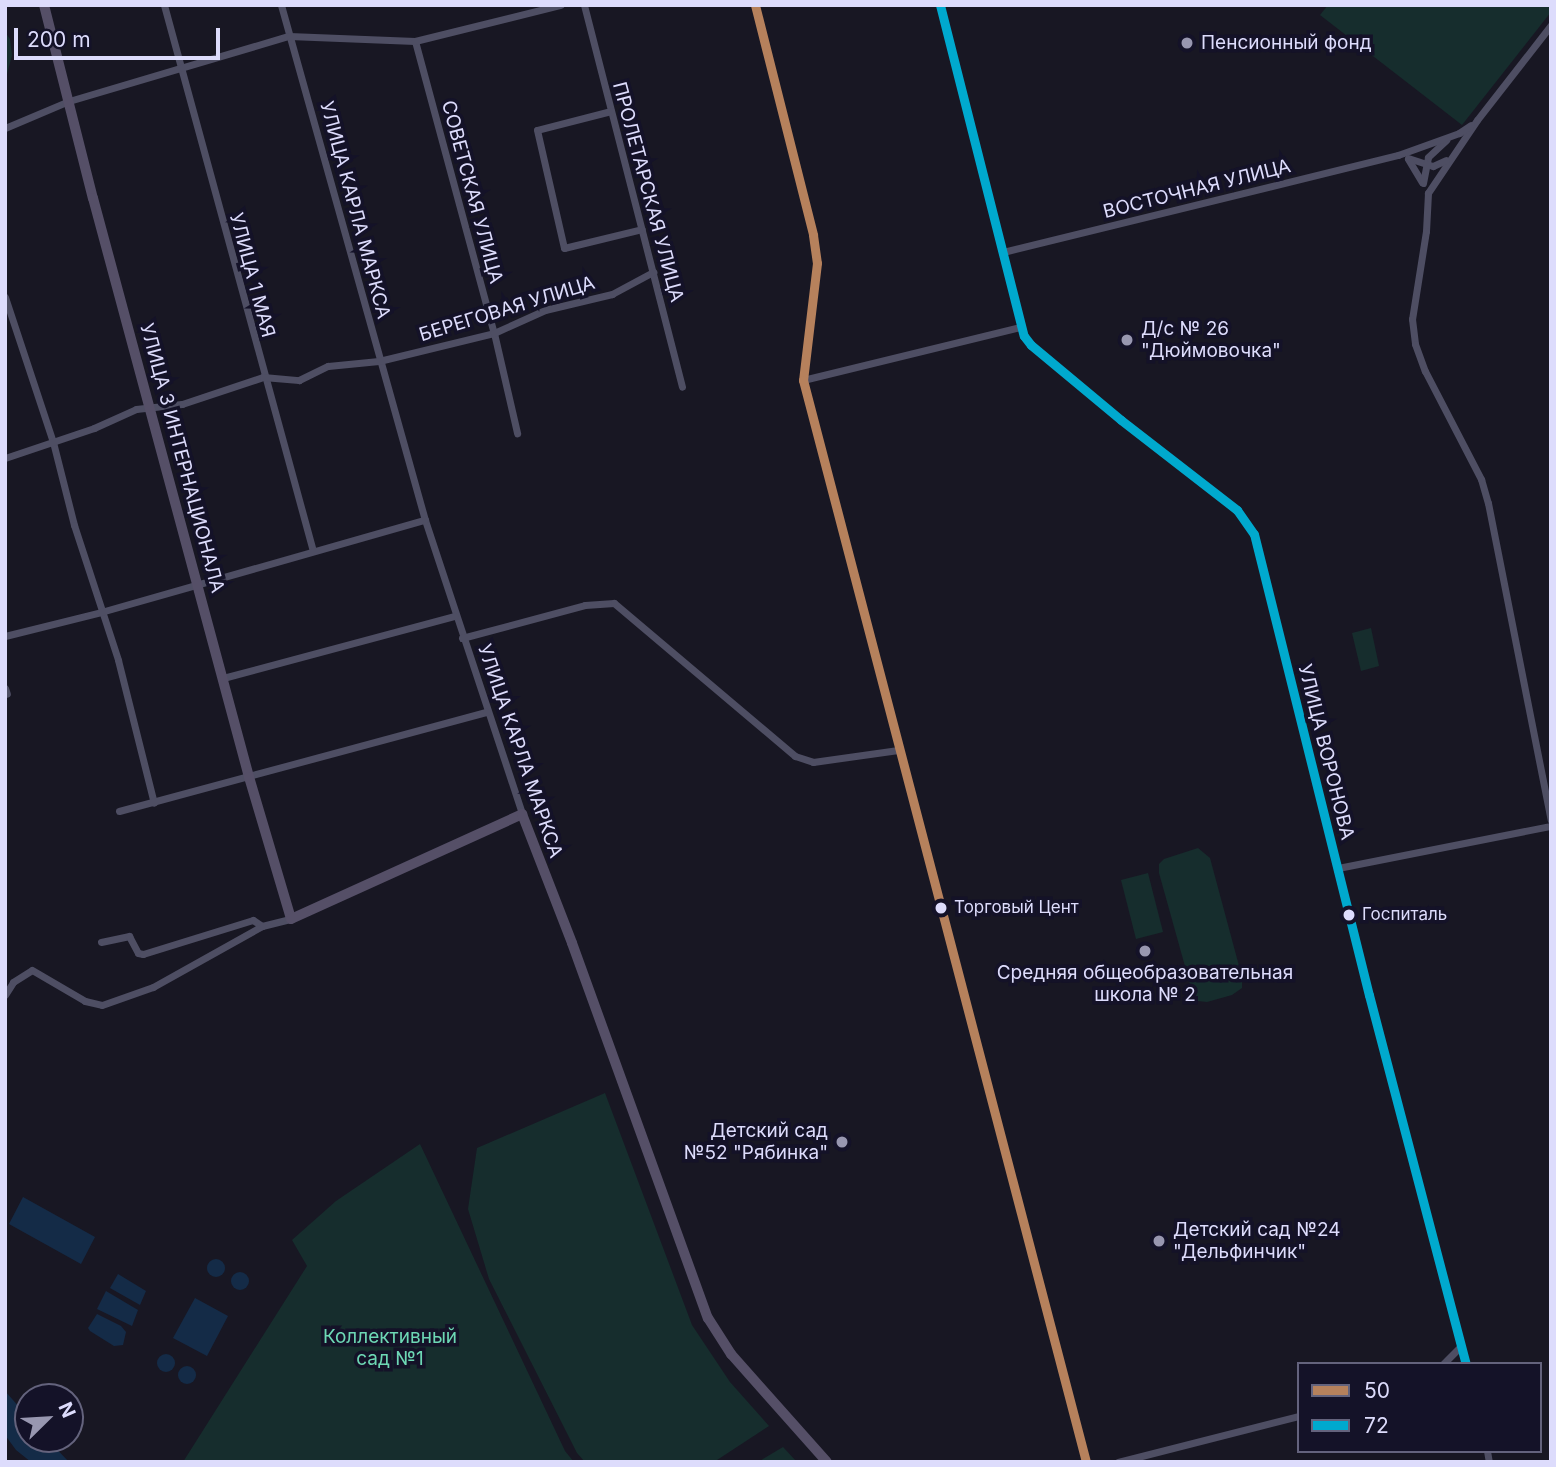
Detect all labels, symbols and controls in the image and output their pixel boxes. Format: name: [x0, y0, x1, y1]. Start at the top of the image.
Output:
scale bar: [18, 14, 224, 58]
text: 200 m: [27, 27, 91, 52]
place label: Пенсионный фонд: [1201, 32, 1372, 54]
marker: Пенсионный фонд: [1179, 35, 1195, 51]
street label: ПРОЛЕТАРСКАЯ УЛИЦА: [608, 79, 688, 305]
street label: СОВЕТСКАЯ УЛИЦА: [437, 98, 507, 286]
street label: УЛИЦА КАРЛА МАРКСА: [315, 99, 395, 321]
street label: ВОСТОЧНАЯ УЛИЦА: [1101, 155, 1293, 223]
street label: УЛИЦА 1 МАЯ: [224, 210, 280, 340]
street label: БЕРЕГОВАЯ УЛИЦА: [416, 271, 598, 347]
place label: Д/с № 26 "Дюймовочка": [1141, 318, 1281, 362]
street label: УЛИЦА 3 ИНТЕРНАЦИОНАЛА: [135, 321, 229, 595]
marker: Д/с № 26 "Дюймовочка": [1119, 332, 1135, 348]
street label: УЛИЦА КАРЛА МАРКСА: [473, 641, 567, 861]
street label: УЛИЦА ВОРОНОВА: [1293, 662, 1359, 842]
place label: Торговый Цент: [954, 898, 1079, 918]
marker: Торговый Цент: [934, 901, 948, 915]
place label: Госпиталь: [1362, 905, 1447, 925]
marker: Госпиталь: [1342, 908, 1356, 922]
marker: Средняя общеобразовательная школа № 2: [1137, 943, 1153, 959]
place label: Средняя общеобразовательная школа № 2: [997, 962, 1293, 1006]
place label: Детский сад №52 "Рябинка": [684, 1120, 828, 1164]
marker: Детский сад №52 "Рябинка": [834, 1134, 850, 1150]
place label: Детский сад №24 "Дельфинчик": [1173, 1219, 1340, 1263]
marker: Детский сад №24 "Дельфинчик": [1151, 1233, 1167, 1249]
park label: Коллективный сад №1: [323, 1326, 457, 1370]
legend: [1297, 1362, 1542, 1453]
text: 50: [1364, 1378, 1390, 1403]
north arrow: [14, 1383, 84, 1453]
text: N: [53, 1399, 80, 1421]
text: 72: [1364, 1413, 1389, 1438]

